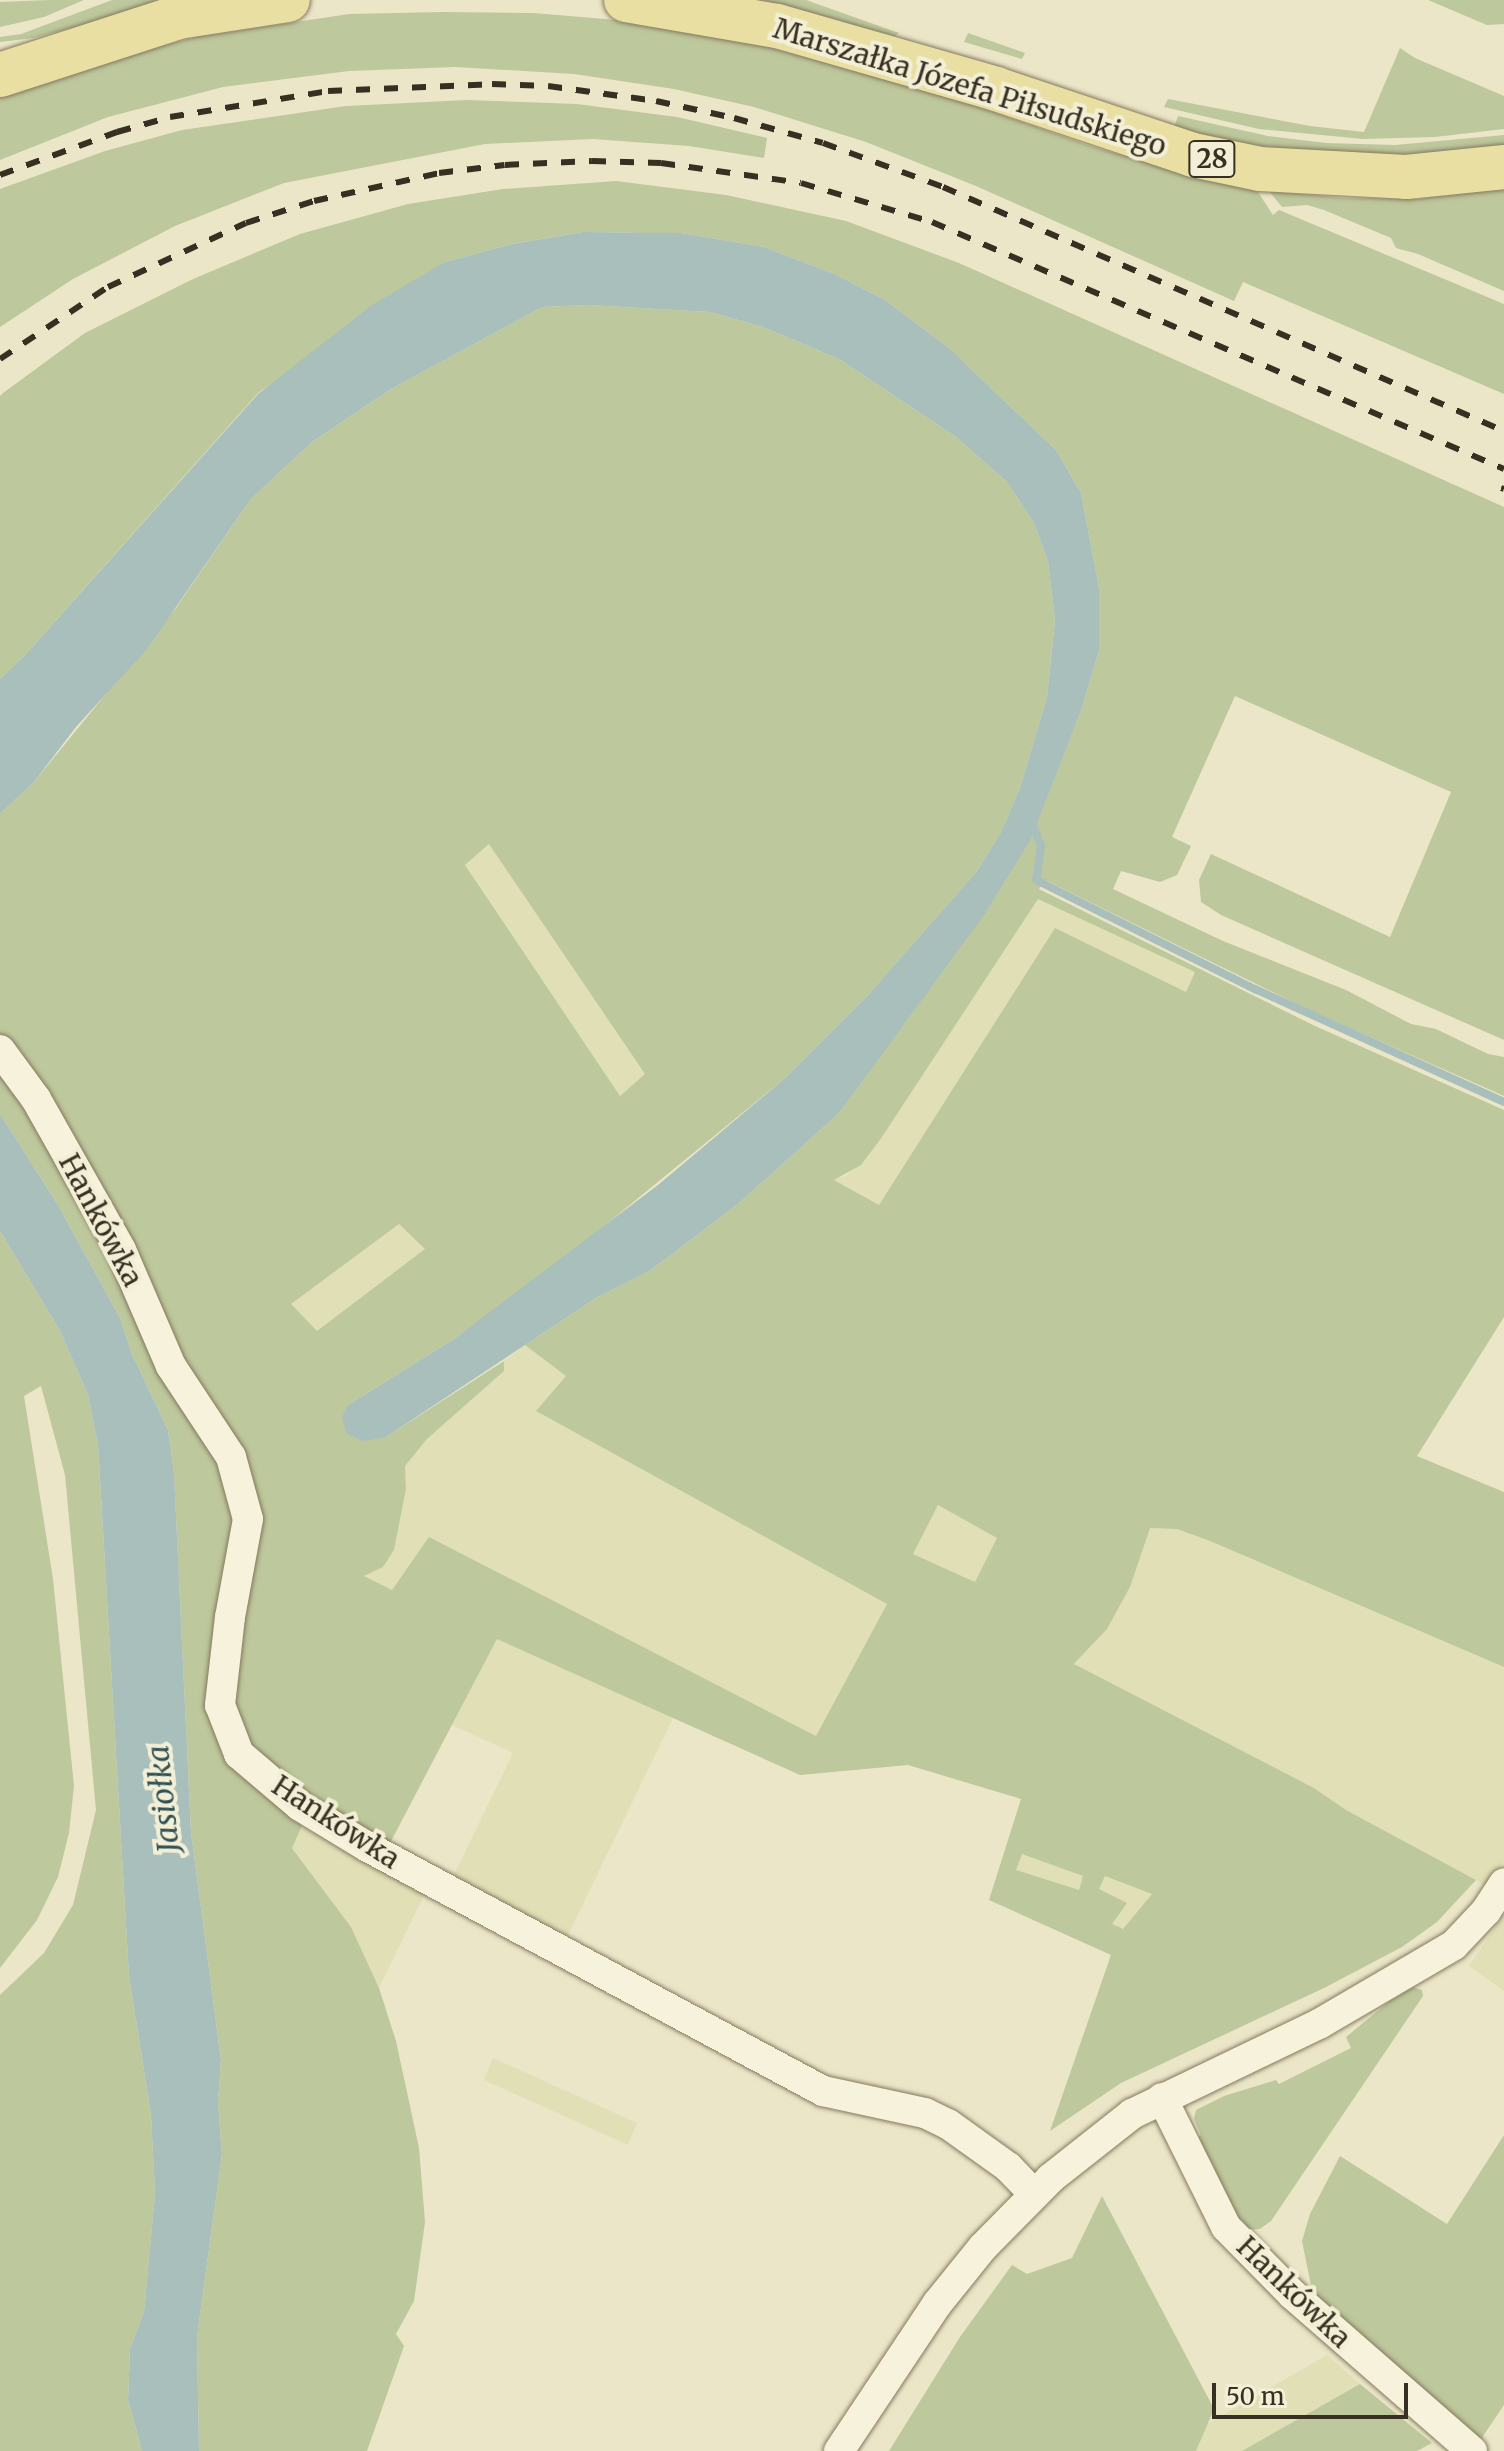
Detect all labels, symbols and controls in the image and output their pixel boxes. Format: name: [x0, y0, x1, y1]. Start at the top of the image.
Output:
street label: Marszałka Józefa Piłsudskiego: [770, 11, 1170, 163]
road number: 28: [1188, 137, 1236, 181]
street label: Hankówka: [52, 1148, 150, 1292]
water label: Jasiołka: [139, 1744, 187, 1854]
street label: Hankówka: [266, 1768, 406, 1876]
street label: Hankówka: [1230, 2229, 1358, 2355]
scale bar: [1216, 2367, 1412, 2417]
text: 50 m: [1226, 2381, 1285, 2412]

